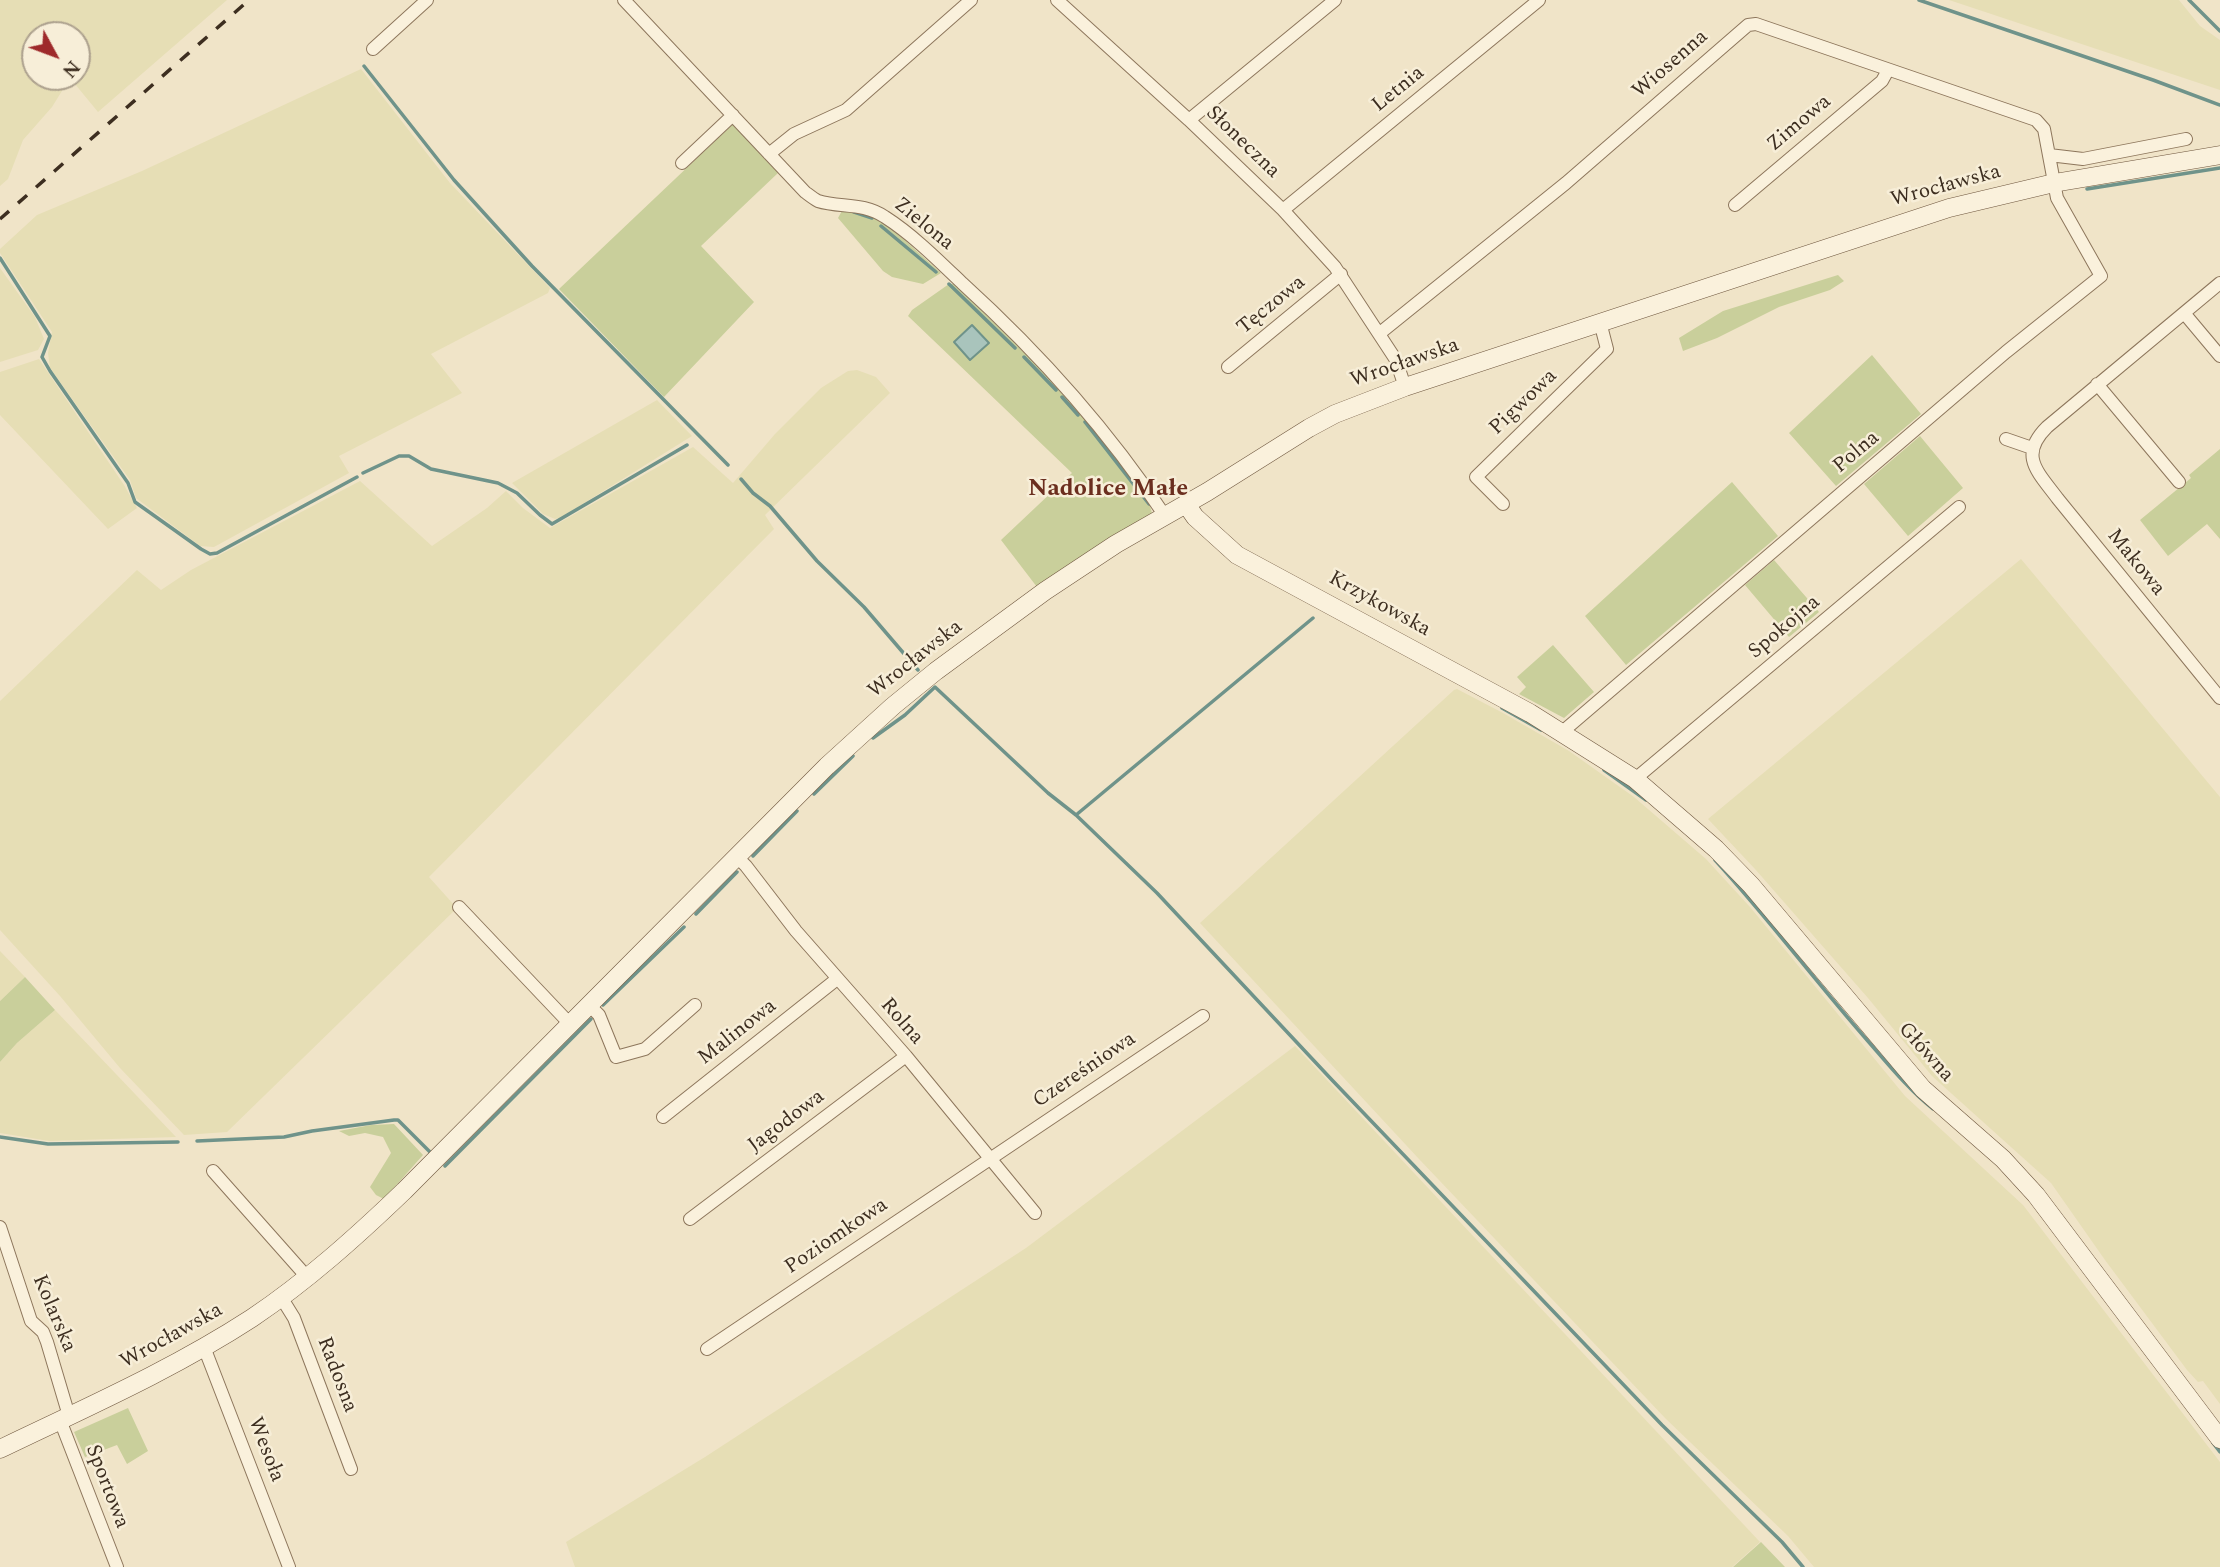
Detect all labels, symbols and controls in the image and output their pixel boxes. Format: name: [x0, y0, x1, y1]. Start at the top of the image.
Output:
north arrow: [21, 21, 91, 91]
street label: Wiosenna: [1628, 25, 1714, 105]
text: N: [55, 53, 87, 84]
street label: Letnia: [1368, 61, 1430, 119]
street label: Zimowa: [1763, 90, 1837, 158]
street label: Słoneczna: [1200, 101, 1284, 185]
street label: Wrocławska: [1888, 160, 2004, 214]
street label: Zielona: [888, 193, 958, 257]
street label: Tęczowa: [1233, 271, 1311, 341]
street label: Wrocławska: [1347, 334, 1463, 394]
street label: Pigwowa: [1485, 365, 1563, 441]
street label: Polna: [1829, 426, 1885, 480]
district label: Nadolice Małe: [1028, 476, 1188, 504]
street label: Makowa: [2100, 524, 2170, 602]
street label: Krzykowska: [1324, 567, 1434, 643]
street label: Spokojna: [1744, 591, 1826, 665]
street label: Wrocławska: [864, 615, 968, 705]
street label: Rolna: [874, 993, 928, 1051]
street label: Malinowa: [694, 995, 782, 1071]
street label: Główna: [1892, 1018, 1958, 1088]
street label: Czereśniowa: [1029, 1027, 1141, 1115]
street label: Jagodowa: [744, 1085, 830, 1159]
street label: Poziomkowa: [781, 1193, 893, 1281]
street label: Kolarska: [25, 1272, 81, 1356]
street label: Wrocławska: [116, 1299, 228, 1375]
street label: Radosna: [310, 1334, 362, 1416]
street label: Wesoła: [241, 1414, 289, 1486]
street label: Sportowa: [79, 1442, 133, 1532]

